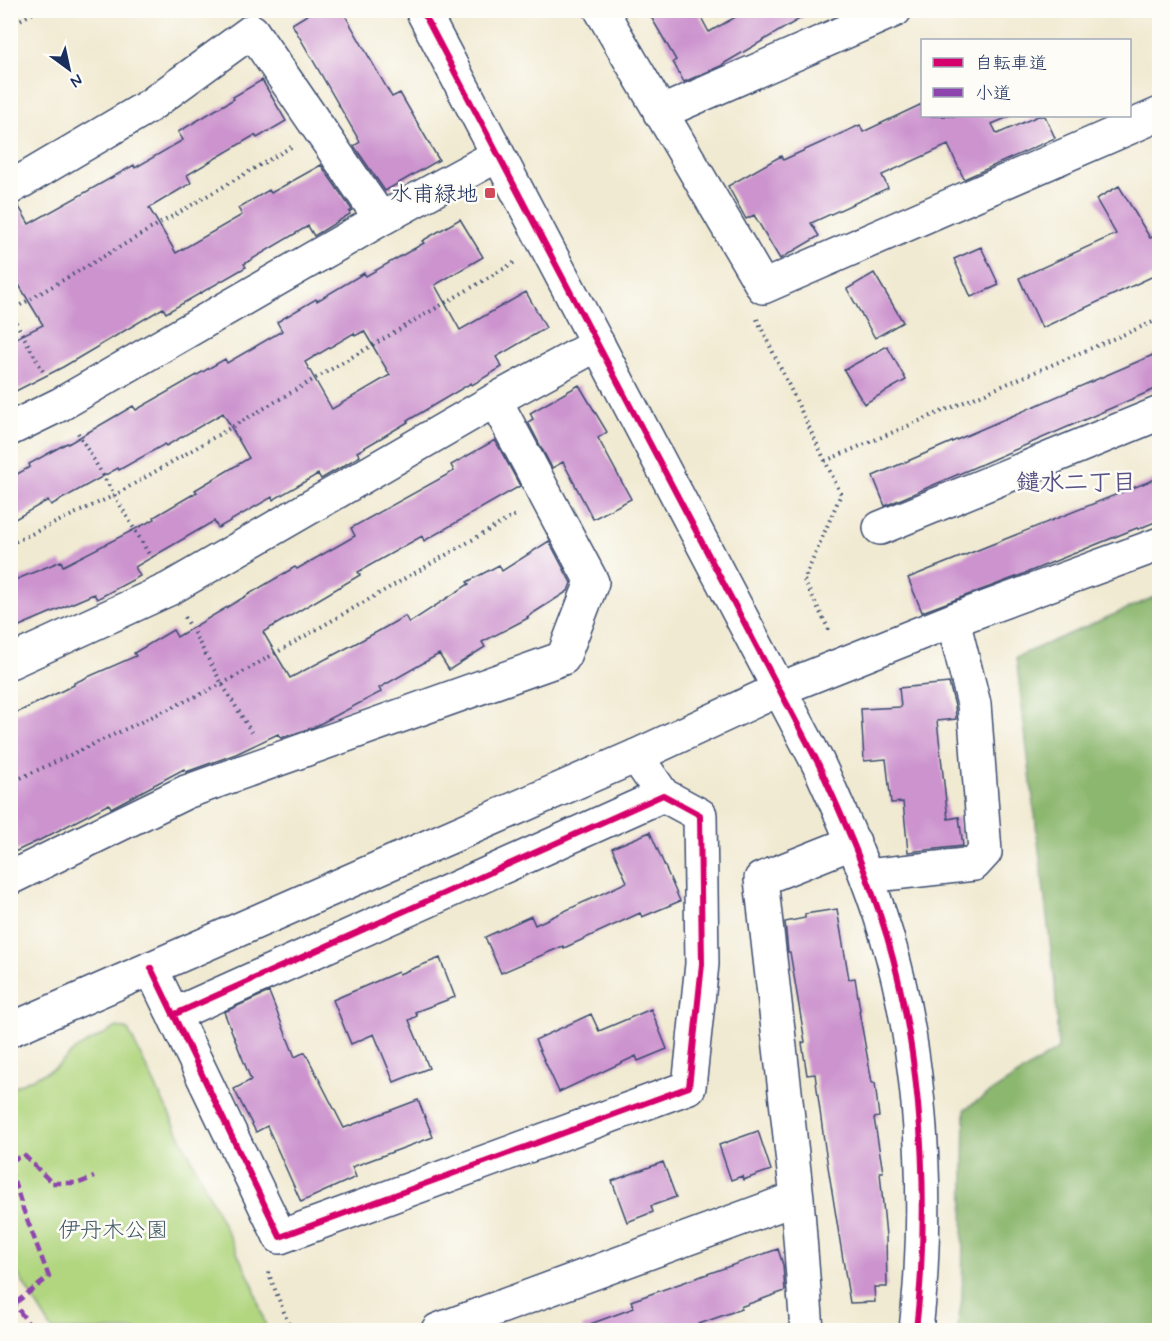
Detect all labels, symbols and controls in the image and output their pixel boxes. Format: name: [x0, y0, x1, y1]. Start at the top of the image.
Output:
north arrow: [39, 39, 99, 99]
legend: [921, 39, 1131, 117]
text: 自転車道: [975, 52, 1047, 76]
text: N: [66, 69, 87, 92]
text: 小道: [975, 82, 1011, 106]
place label: 水甫緑地: [390, 181, 478, 209]
marker: 水甫緑地: [483, 186, 497, 200]
district label: 鑓水二丁目: [1016, 468, 1136, 499]
park label: 伊丹木公園: [58, 1217, 168, 1245]

